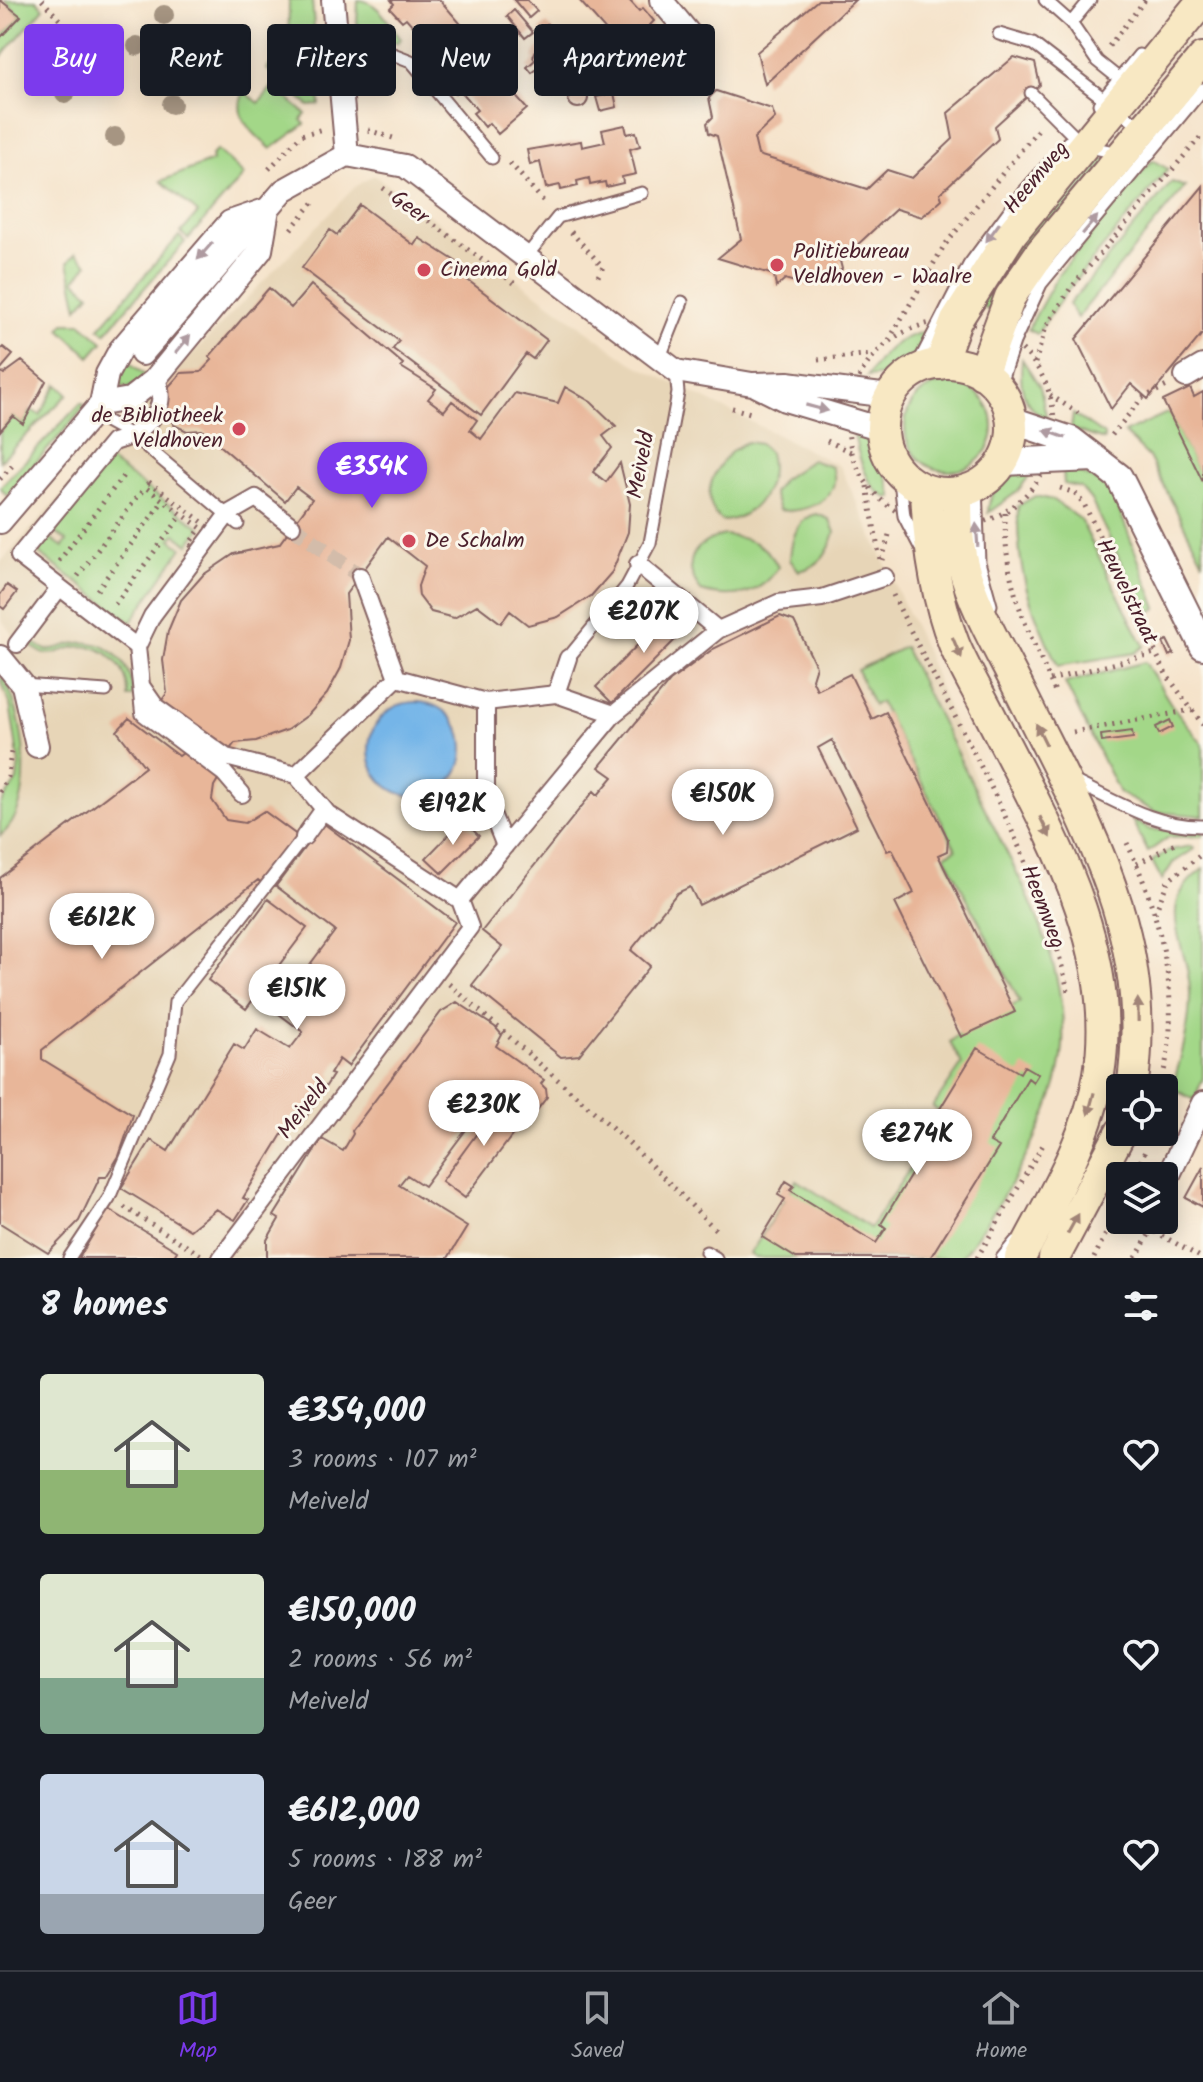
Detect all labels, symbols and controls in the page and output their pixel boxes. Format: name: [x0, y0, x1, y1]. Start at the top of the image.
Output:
chip: Buy: [24, 24, 124, 96]
chip: Rent: [140, 24, 251, 96]
chip: Filters: [267, 24, 396, 96]
chip: New: [412, 24, 518, 96]
chip: Apartment: [534, 24, 715, 96]
street label: Heemweg: [996, 133, 1078, 223]
street label: Geer: [382, 182, 437, 235]
one-way arrow: [1081, 215, 1098, 235]
one-way arrow: [985, 221, 1001, 243]
place label: Politiebureau Veldhoven - Waalre: [793, 235, 972, 295]
one-way arrow: [197, 240, 214, 260]
place label: Cinema Gold: [440, 253, 557, 288]
marker: Politiebureau Veldhoven - Waalre: [768, 256, 786, 274]
marker: Cinema Gold: [415, 261, 433, 279]
one-way arrow: [174, 334, 191, 354]
place label: de Bibliotheek Veldhoven: [91, 399, 224, 459]
one-way arrow: [804, 403, 829, 415]
marker: de Bibliotheek Veldhoven: [230, 420, 248, 438]
street label: Meiveld: [618, 427, 666, 502]
one-way arrow: [1043, 428, 1067, 440]
pin: €354K: [316, 442, 428, 510]
text: €354K: [335, 447, 409, 489]
one-way arrow: [970, 522, 983, 547]
place label: De Schalm: [425, 524, 524, 559]
marker: De Schalm: [400, 532, 418, 550]
street label: Heuvelstraat: [1085, 533, 1167, 651]
pin: €207K: [588, 587, 700, 655]
text: €207K: [608, 592, 680, 634]
one-way arrow: [950, 636, 963, 659]
one-way arrow: [1034, 723, 1048, 746]
pin: €150K: [667, 769, 779, 837]
text: €150K: [690, 774, 756, 816]
pin: €192K: [397, 779, 509, 847]
text: €192K: [419, 784, 487, 826]
one-way arrow: [1038, 816, 1052, 839]
street label: Heemweg: [1010, 860, 1074, 954]
pin: €612K: [46, 893, 158, 961]
text: €612K: [67, 898, 137, 940]
pin: €151K: [241, 964, 353, 1032]
text: €151K: [267, 969, 328, 1011]
one-way arrow: [1131, 997, 1144, 1022]
street label: Meiveld: [269, 1072, 339, 1148]
map controls: [1106, 1074, 1178, 1234]
button: locate: [1106, 1074, 1178, 1146]
pin: €230K: [428, 1080, 540, 1148]
text: €230K: [447, 1085, 521, 1127]
one-way arrow: [1084, 1092, 1097, 1116]
pin: €274K: [861, 1109, 973, 1177]
text: €274K: [880, 1114, 954, 1156]
button: layers: [1106, 1162, 1178, 1234]
one-way arrow: [1066, 1213, 1080, 1236]
text: 8 homes: [40, 1279, 168, 1333]
icon: filters: [1119, 1284, 1163, 1328]
text: €354,000: [288, 1385, 425, 1439]
icon: home: [104, 1406, 200, 1502]
icon: heart: [1119, 1432, 1163, 1476]
text: 3 rooms · 107 m²: [288, 1439, 477, 1481]
text: Meiveld: [288, 1481, 368, 1523]
text: €150,000: [288, 1585, 416, 1639]
icon: home: [104, 1606, 200, 1702]
icon: heart: [1119, 1632, 1163, 1676]
text: 2 rooms · 56 m²: [288, 1639, 472, 1681]
text: Meiveld: [288, 1681, 368, 1723]
text: €612,000: [288, 1785, 419, 1839]
icon: home: [104, 1806, 200, 1902]
icon: heart: [1119, 1832, 1163, 1876]
text: 5 rooms · 188 m²: [288, 1839, 482, 1881]
text: Geer: [288, 1881, 336, 1923]
tab: Map: [176, 1986, 220, 2069]
tab: Saved: [571, 1986, 624, 2069]
tab: Home: [975, 1986, 1027, 2069]

